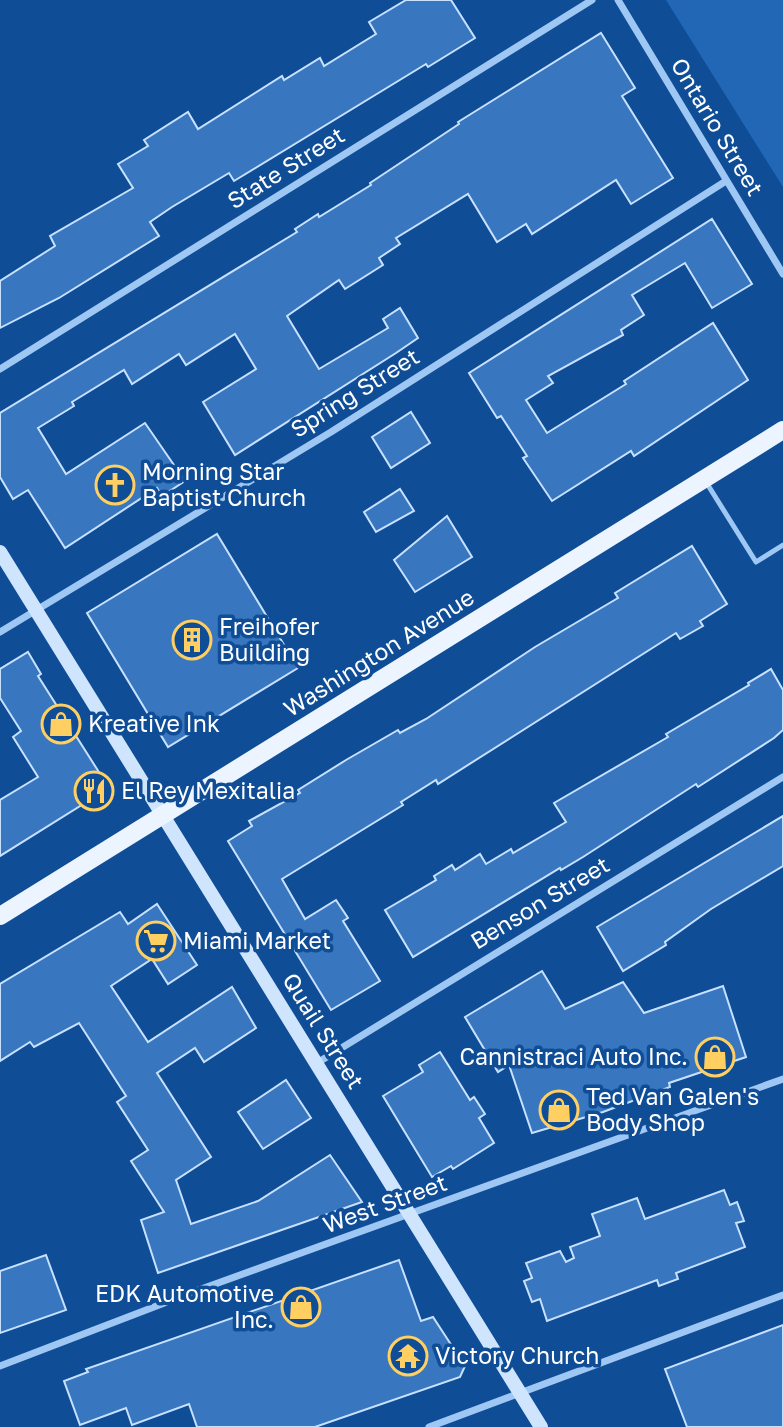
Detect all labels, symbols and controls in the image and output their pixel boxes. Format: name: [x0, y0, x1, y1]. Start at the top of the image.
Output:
street label: Ontario Street: [666, 52, 770, 201]
street label: State Street: [222, 120, 349, 214]
street label: Spring Street: [285, 342, 424, 443]
place label: Morning Star Baptist Church: [142, 457, 306, 511]
church icon: Morning Star Baptist Church: [94, 464, 136, 506]
street label: Washington Avenue: [278, 582, 479, 722]
place label: Freihofer Building: [219, 612, 319, 666]
building icon: Freihofer Building: [171, 619, 213, 661]
shop icon: Kreative Ink: [40, 703, 82, 745]
place label: Kreative Ink: [88, 709, 220, 737]
restaurant icon: El Rey Mexitalia: [73, 770, 115, 812]
place label: El Rey Mexitalia: [121, 776, 295, 804]
street label: Benson Street: [465, 850, 614, 955]
supermarket icon: Miami Market: [135, 920, 177, 962]
place label: Miami Market: [183, 926, 331, 954]
street label: Quail Street: [277, 967, 371, 1094]
shop icon: Cannistraci Auto Inc.: [694, 1036, 736, 1078]
place label: Cannistraci Auto Inc.: [459, 1042, 688, 1070]
place label: Ted Van Galen's Body Shop: [586, 1082, 759, 1136]
shop icon: Ted Van Galen's Body Shop: [538, 1089, 580, 1131]
street label: West Street: [319, 1168, 450, 1238]
place label: EDK Automotive Inc.: [95, 1279, 274, 1333]
shop icon: EDK Automotive Inc.: [280, 1286, 322, 1328]
temple icon: Victory Church: [387, 1335, 429, 1377]
place label: Victory Church: [435, 1341, 600, 1369]

